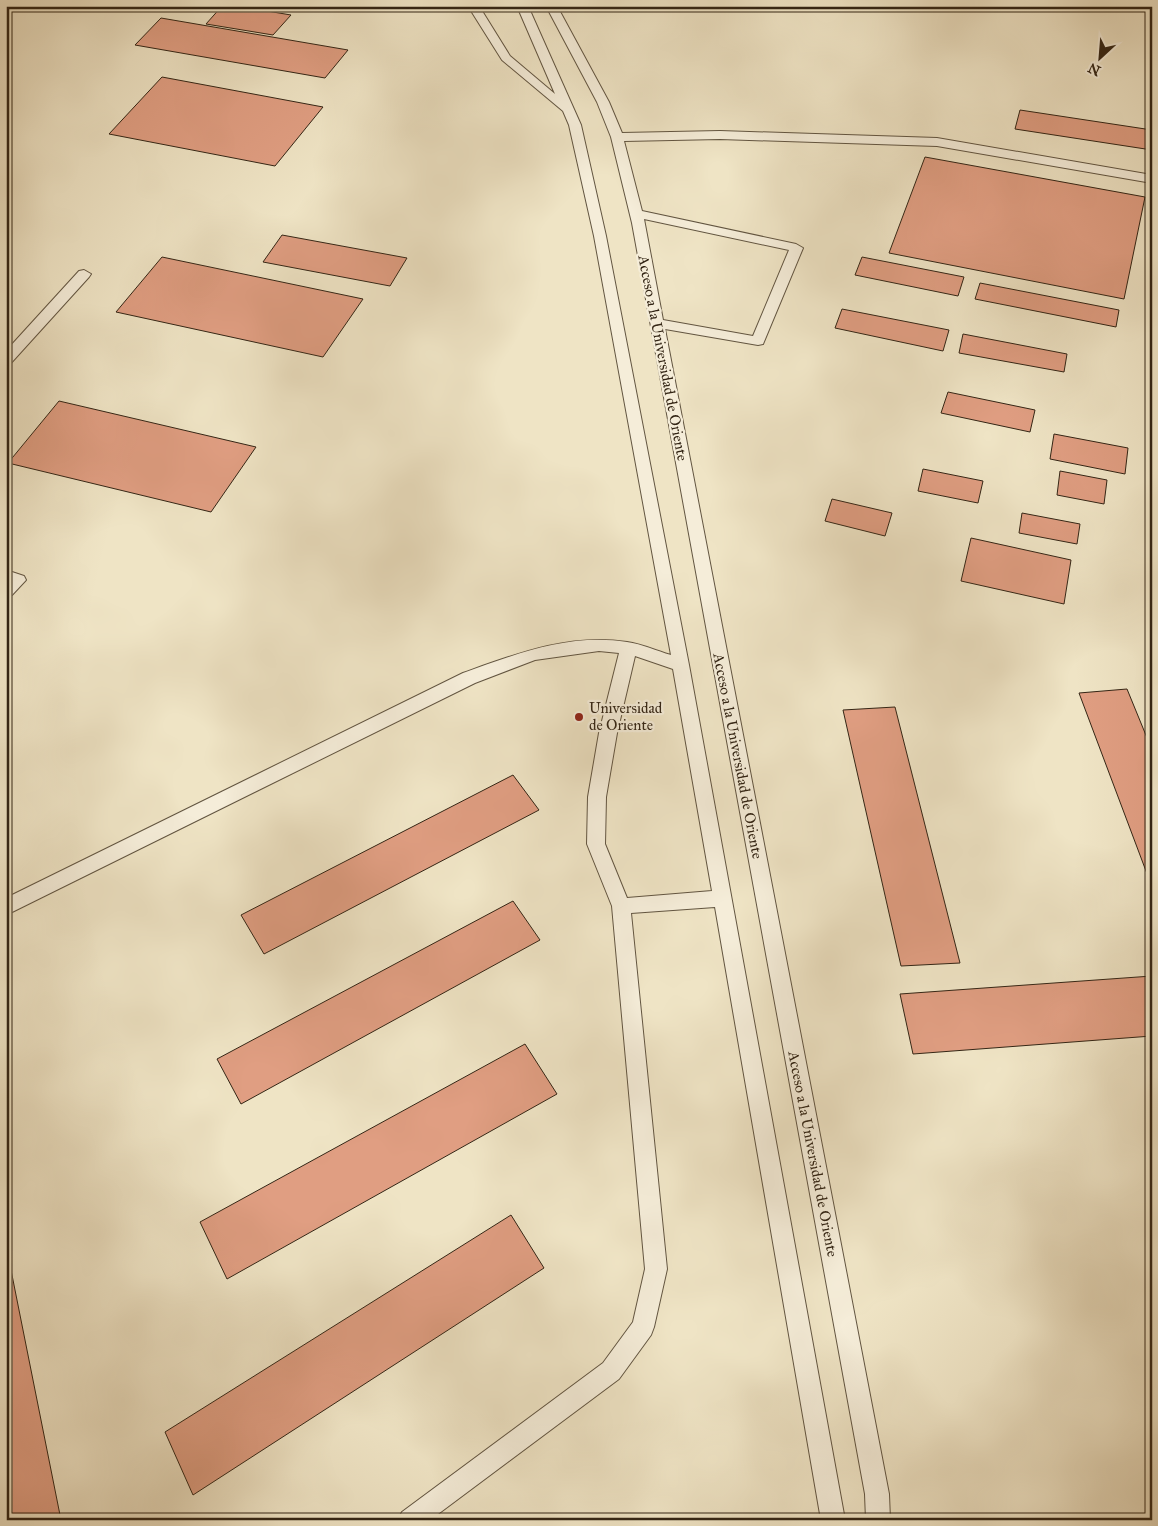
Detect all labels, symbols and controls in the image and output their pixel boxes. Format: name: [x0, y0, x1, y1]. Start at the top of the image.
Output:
north arrow: [1076, 32, 1126, 82]
text: N: [1085, 59, 1104, 79]
street label: Acceso a la Universidad de Oriente: [634, 253, 692, 462]
street label: Acceso a la Universidad de Oriente: [709, 651, 767, 860]
place label: Universidad de Oriente: [589, 699, 663, 734]
marker: Universidad de Oriente: [573, 711, 585, 723]
street label: Acceso a la Universidad de Oriente: [784, 1049, 842, 1258]

